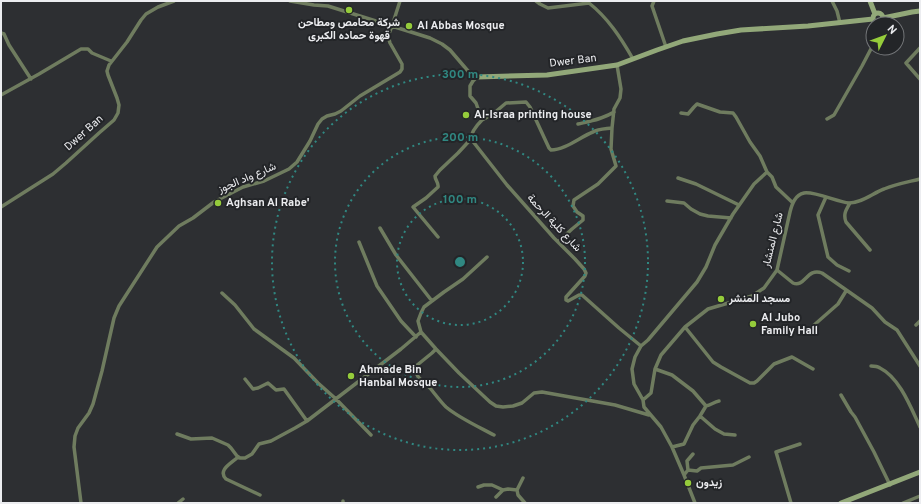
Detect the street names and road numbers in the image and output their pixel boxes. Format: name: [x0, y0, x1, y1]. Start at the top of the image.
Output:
street label: Dwer Ban: [549, 51, 597, 71]
street label: Dwer Ban: [62, 112, 106, 154]
street label: شارع واد الجوز: [215, 159, 279, 197]
street label: شارع كلية الرحمة: [524, 191, 585, 255]
street label: شارع المنشار: [759, 211, 787, 270]

